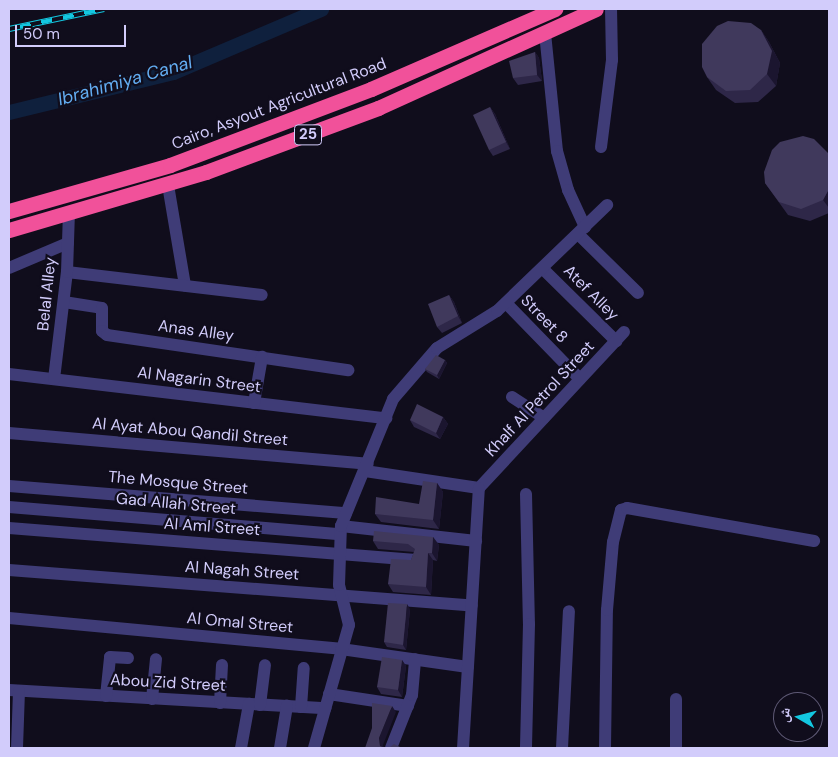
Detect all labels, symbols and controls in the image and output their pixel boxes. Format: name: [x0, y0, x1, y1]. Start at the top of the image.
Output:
scale bar: [18, 15, 129, 47]
text: 50 m: [23, 24, 60, 44]
water label: Ibrahimiya Canal: [55, 51, 195, 111]
street label: Cairo, Asyout Agricultural Road: [169, 54, 389, 154]
road number: 25: [293, 122, 323, 148]
street label: Belal Alley: [34, 256, 60, 332]
street label: Atef Alley: [559, 261, 623, 325]
street label: Street 8: [516, 291, 572, 347]
street label: Anas Alley: [157, 316, 235, 346]
street label: Khalf Al Petrol Street: [481, 337, 599, 461]
street label: Al Nagarin Street: [136, 363, 262, 397]
street label: Al Ayat Abou Qandil Street: [91, 414, 289, 450]
street label: The Mosque Street: [107, 467, 249, 499]
street label: Gad Allah Street: [115, 489, 237, 519]
street label: Al Aml Street: [163, 514, 261, 540]
street label: Al Nagah Street: [184, 557, 300, 585]
street label: Al Omal Street: [186, 609, 294, 637]
street label: Abou Zid Street: [110, 670, 226, 696]
north arrow: [773, 692, 823, 742]
text: ش: [774, 706, 794, 724]

